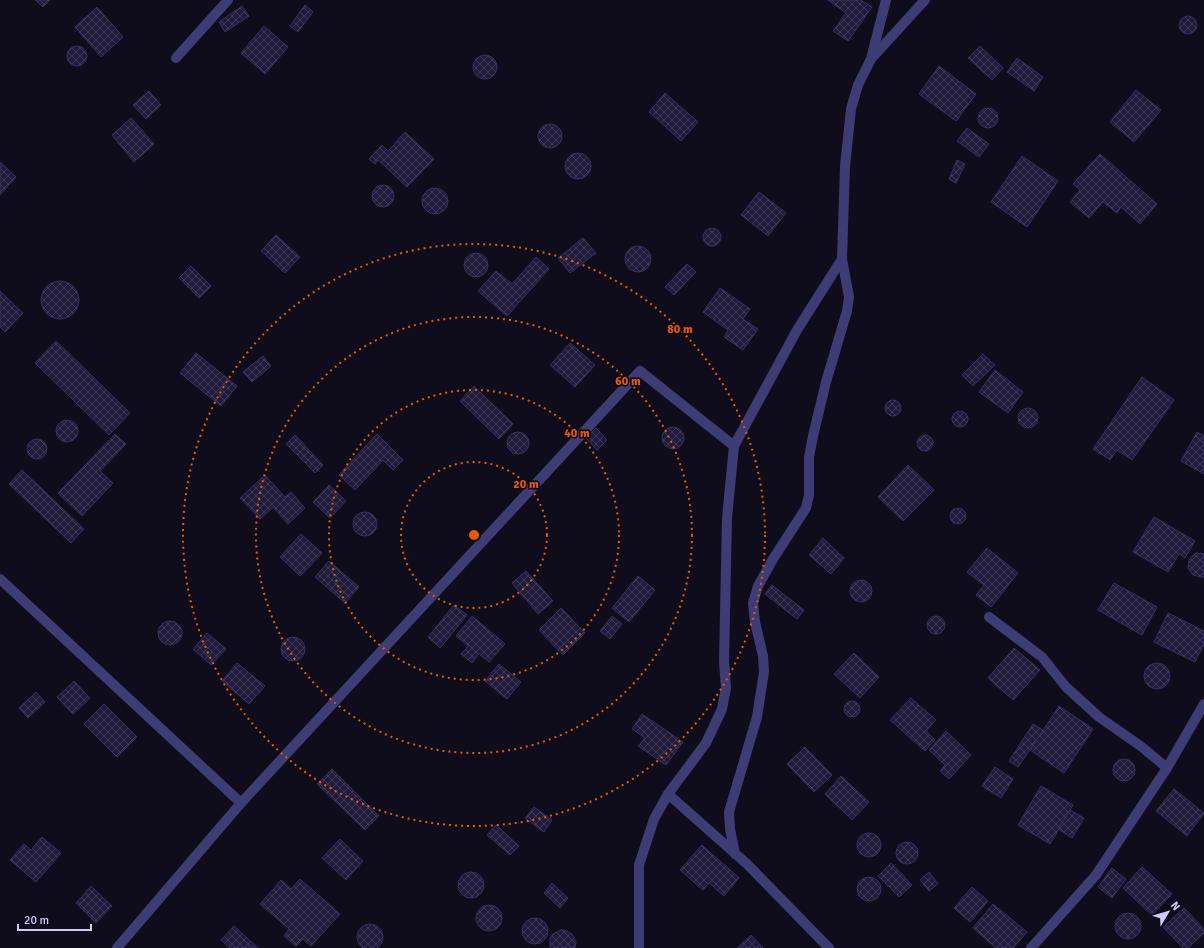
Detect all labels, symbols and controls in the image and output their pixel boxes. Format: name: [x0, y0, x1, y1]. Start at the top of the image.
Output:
text: 80 m: [667, 322, 693, 337]
text: 60 m: [615, 374, 641, 389]
text: 40 m: [564, 426, 590, 441]
text: 20 m: [513, 477, 539, 492]
centre of rings: [467, 528, 481, 542]
north arrow: [1148, 892, 1188, 932]
text: N: [1168, 899, 1183, 913]
scale bar: [18, 906, 91, 932]
text: 20 m: [24, 913, 49, 928]

